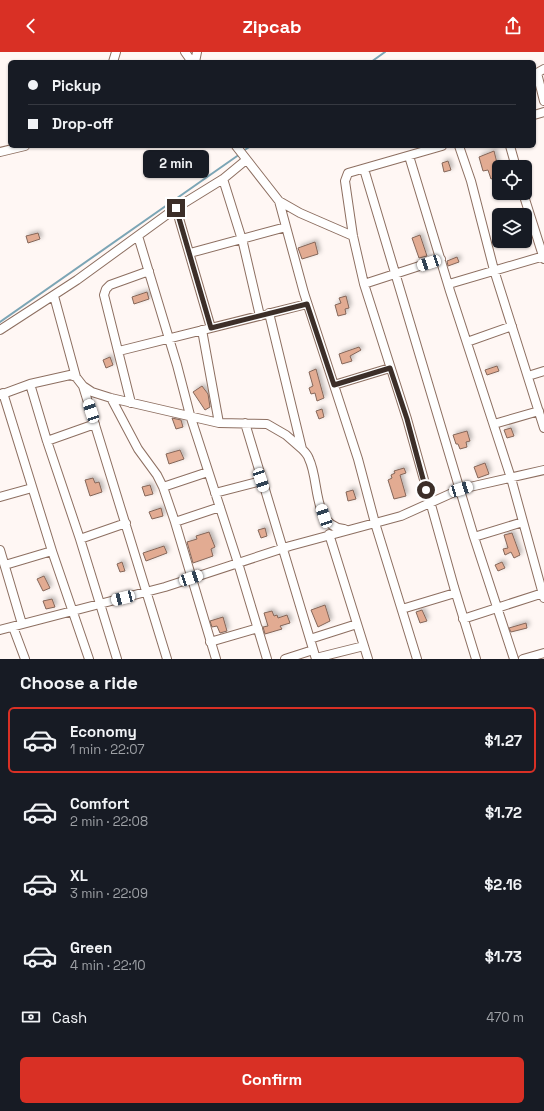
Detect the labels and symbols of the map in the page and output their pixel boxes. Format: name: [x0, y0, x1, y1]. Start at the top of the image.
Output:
callout: 2 min: [143, 150, 209, 178]
route end: [167, 199, 185, 217]
car: [416, 254, 442, 272]
car: [82, 398, 100, 424]
car: [252, 467, 270, 493]
car: [448, 480, 474, 498]
route start: [417, 481, 435, 499]
car: [314, 503, 334, 529]
car: [178, 569, 204, 587]
car: [110, 589, 136, 607]

